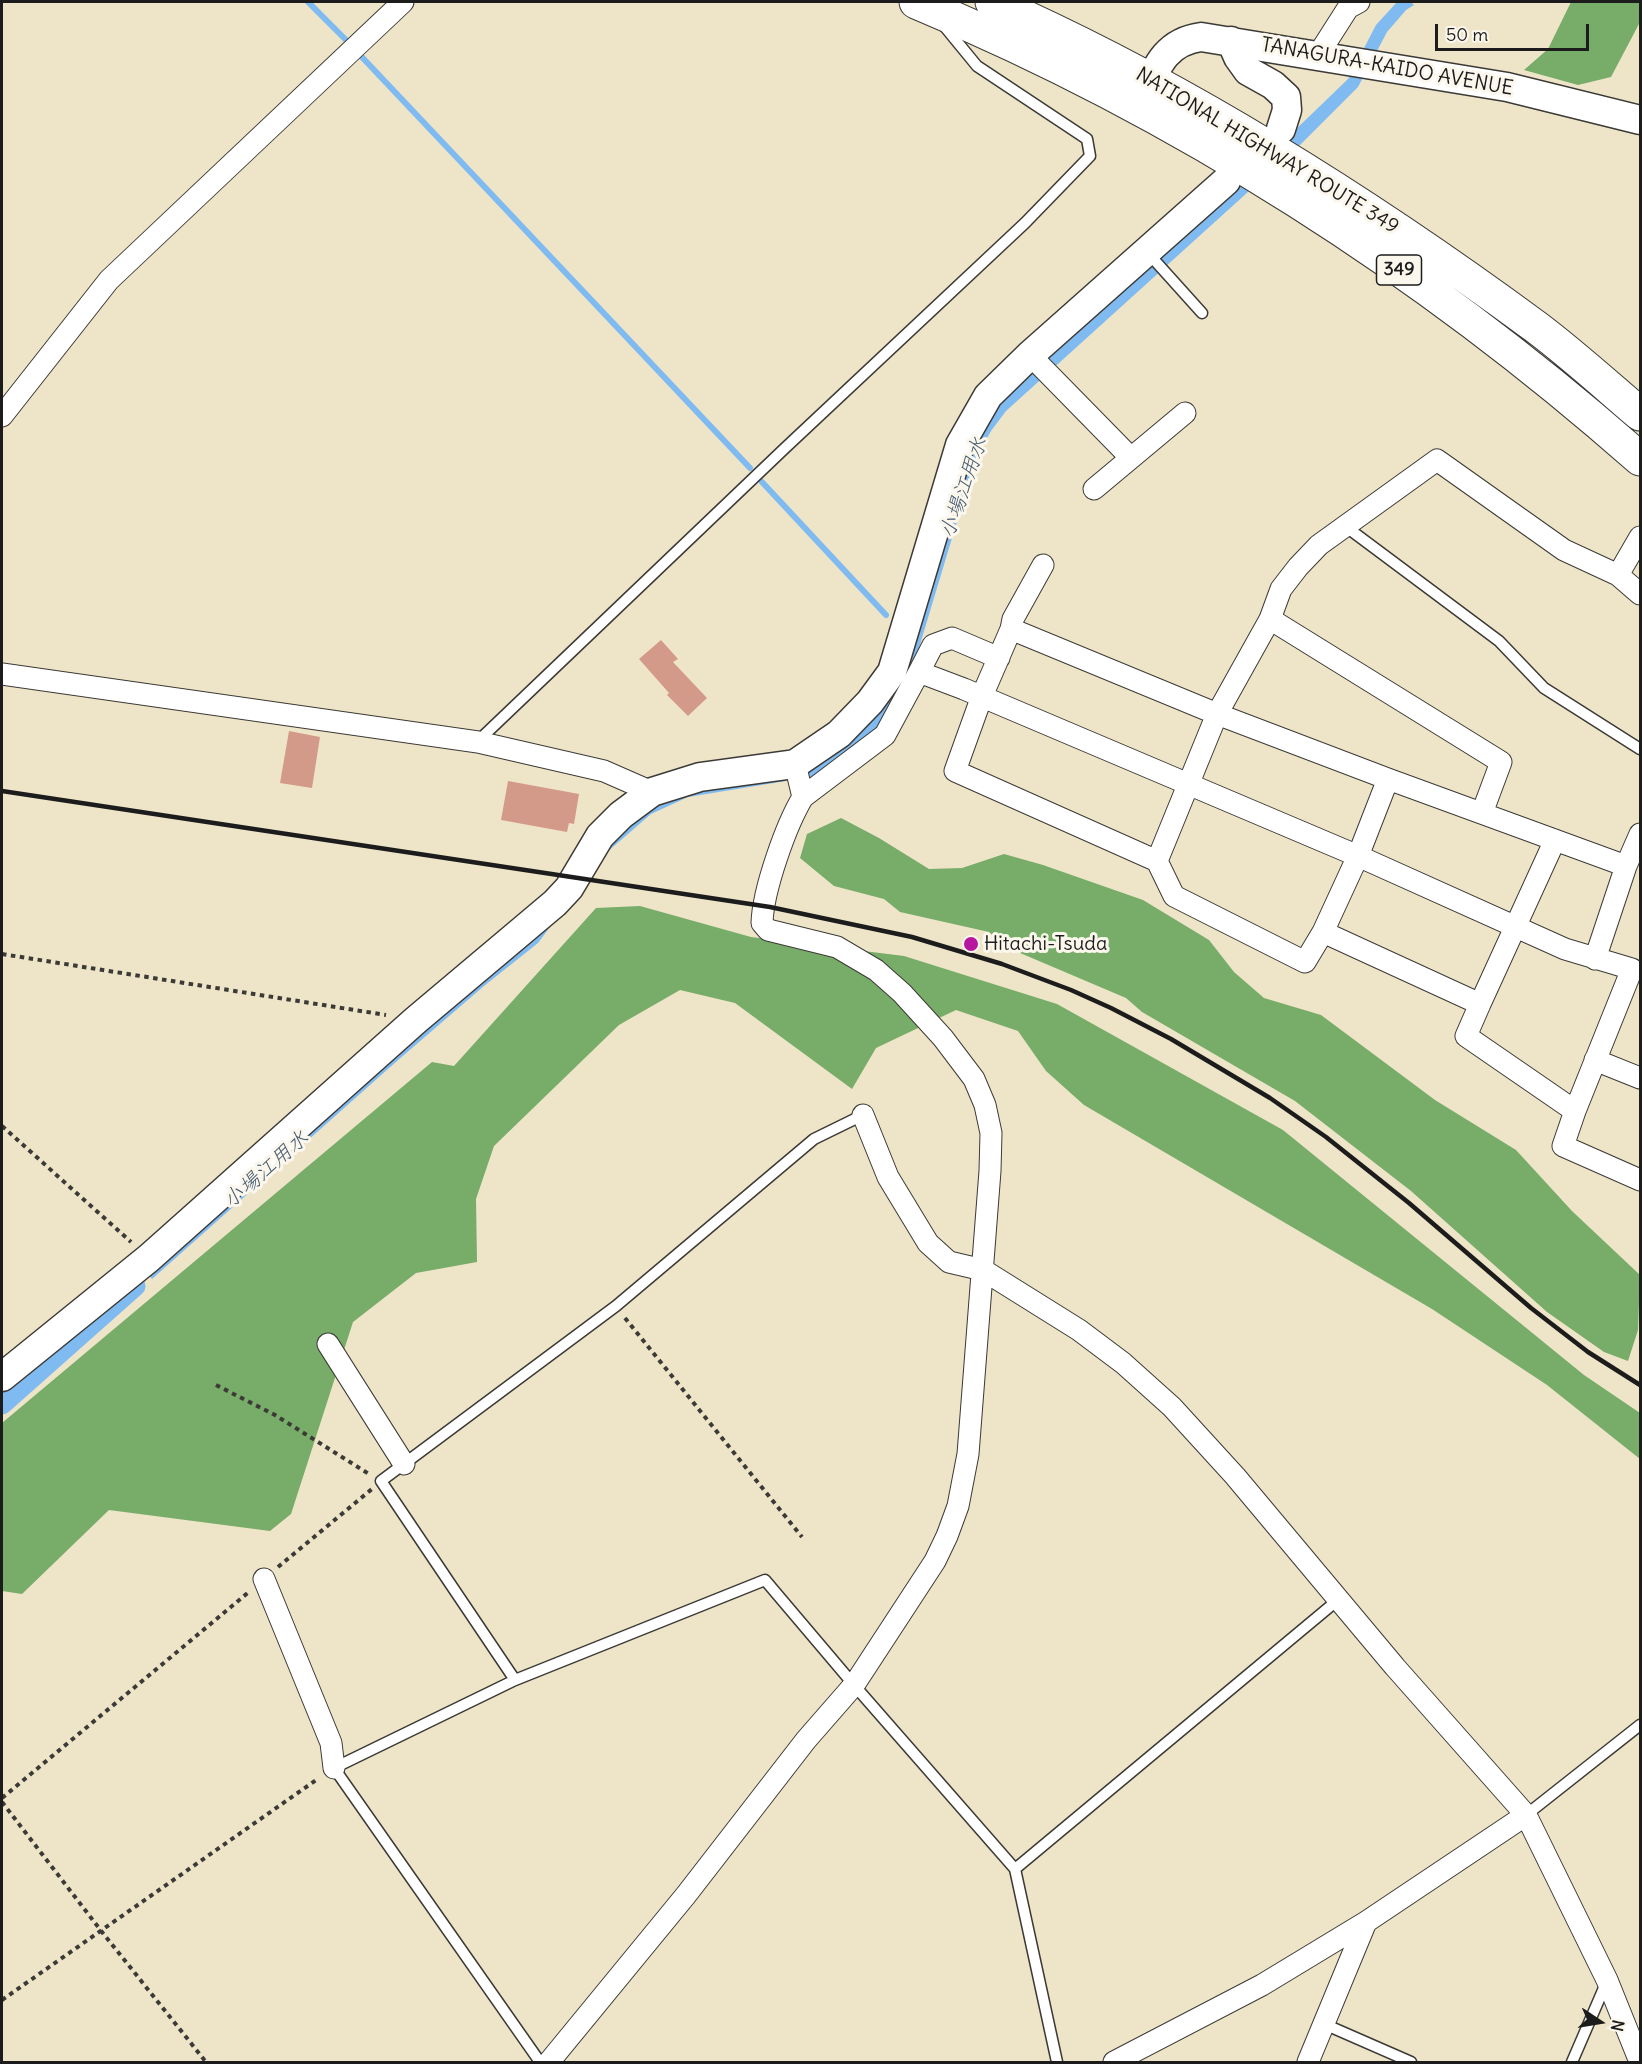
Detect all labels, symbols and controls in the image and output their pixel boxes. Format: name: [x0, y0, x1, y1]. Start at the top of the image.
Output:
scale bar: [1438, 12, 1592, 50]
text: 50 m: [1446, 23, 1488, 46]
street label: TANAGURA-KAIDO AVENUE: [1259, 33, 1515, 101]
street label: NATIONAL HIGHWAY ROUTE 349: [1131, 63, 1403, 239]
road number: 349: [1376, 255, 1422, 285]
water label: 小場江用水: [935, 434, 993, 542]
place label: Hitachi-Tsuda: [984, 932, 1107, 956]
marker: Hitachi-Tsuda: [962, 935, 980, 953]
water label: 小場江用水: [218, 1126, 314, 1214]
north arrow: [1570, 1992, 1630, 2052]
text: N: [1607, 2018, 1629, 2033]

